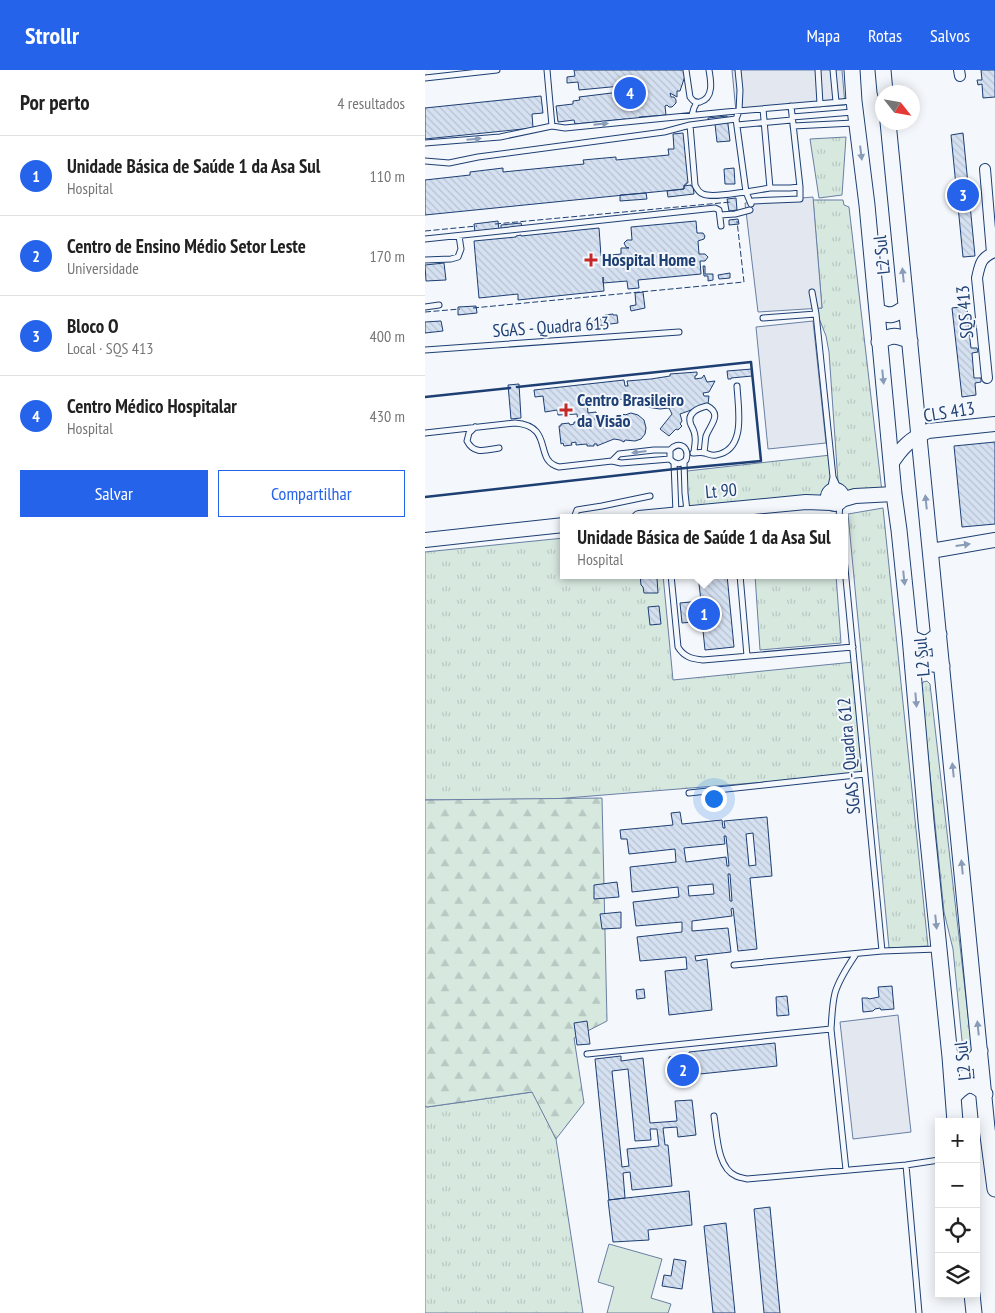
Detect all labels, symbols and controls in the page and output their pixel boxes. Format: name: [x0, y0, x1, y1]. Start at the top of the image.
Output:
text: Strollr: [25, 20, 79, 51]
text: Mapa: [806, 24, 840, 47]
text: Rotas: [868, 24, 902, 47]
text: Salvos: [930, 24, 970, 47]
pin: 4: [614, 74, 646, 112]
north arrow: [875, 85, 920, 130]
text: Por perto: [20, 89, 90, 116]
text: 4 resultados: [337, 93, 405, 113]
one-way arrow: [593, 120, 609, 128]
one-way arrow: [466, 135, 482, 143]
one-way arrow: [857, 146, 865, 162]
text: Unidade Básica de Saúde 1 da Asa Sul: [67, 154, 320, 178]
text: 1: [32, 166, 40, 186]
text: 110 m: [370, 166, 405, 186]
pin: 3: [947, 176, 979, 214]
text: Hospital: [67, 178, 113, 198]
text: Centro de Ensino Médio Setor Leste: [67, 234, 306, 258]
street label: L2 Sul: [868, 234, 895, 276]
text: 2: [32, 246, 40, 266]
text: 170 m: [370, 246, 405, 266]
place label: Hospital Home: [602, 248, 696, 271]
marker: Hospital Home: [584, 253, 598, 267]
text: Universidade: [67, 258, 139, 278]
one-way arrow: [899, 267, 907, 283]
street label: SQS 413: [951, 284, 978, 340]
street label: SGAS - Quadra 613: [492, 311, 610, 342]
text: Bloco O: [67, 314, 118, 338]
text: 3: [32, 326, 40, 346]
text: 400 m: [370, 326, 405, 346]
text: Local · SQS 413: [67, 338, 153, 358]
one-way arrow: [879, 369, 887, 385]
place label: Centro Brasileiro da Visão: [577, 388, 684, 432]
text: Centro Médico Hospitalar: [67, 394, 237, 418]
street label: CLS 413: [922, 396, 976, 427]
marker: Centro Brasileiro da Visão: [559, 403, 573, 417]
text: 4: [32, 406, 40, 426]
text: 430 m: [370, 406, 405, 426]
text: Hospital: [67, 418, 113, 438]
one-way arrow: [631, 448, 647, 456]
button: Salvar: [20, 470, 208, 517]
button: Compartilhar: [218, 470, 405, 517]
street label: Lt 90: [704, 478, 738, 503]
one-way arrow: [922, 494, 930, 510]
popup: [560, 514, 848, 579]
text: Unidade Básica de Saúde 1 da Asa Sul: [577, 525, 831, 549]
one-way arrow: [955, 541, 971, 549]
text: Hospital: [577, 549, 623, 569]
one-way arrow: [900, 571, 908, 587]
pin: 1: [688, 595, 720, 633]
street label: L2 Sul: [908, 636, 935, 678]
one-way arrow: [912, 692, 920, 708]
street label: SGAS - Quadra 612: [832, 697, 865, 815]
one-way arrow: [948, 761, 956, 777]
your location: [701, 786, 727, 812]
one-way arrow: [958, 858, 966, 874]
one-way arrow: [933, 914, 941, 930]
one-way arrow: [974, 1020, 982, 1036]
street label: L2 Sul: [949, 1040, 976, 1082]
pin: 2: [667, 1051, 699, 1089]
map controls: [935, 1118, 980, 1298]
button: +: [935, 1118, 980, 1163]
button: −: [935, 1163, 980, 1208]
button: locate: [935, 1208, 980, 1253]
button: layers: [935, 1253, 980, 1298]

